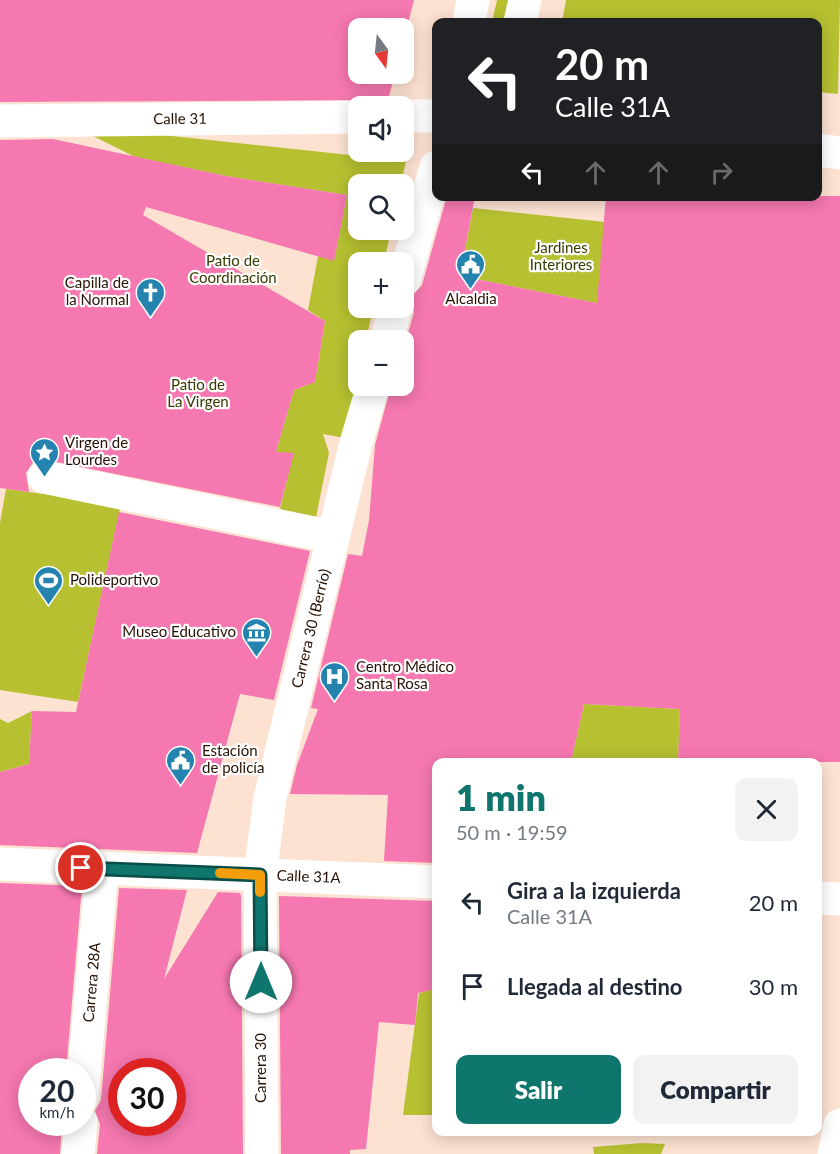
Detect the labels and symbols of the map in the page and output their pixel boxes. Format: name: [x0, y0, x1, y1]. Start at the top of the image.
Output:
north arrow: [348, 18, 414, 84]
street label: Calle 31: [153, 109, 207, 127]
park label: Jardines Interiores: [530, 238, 592, 273]
public building icon: Alcaldia: [455, 248, 487, 290]
park label: Patio de Coordinación: [189, 251, 277, 286]
place label: Capilla de la Normal: [65, 273, 129, 308]
church icon: Capilla de la Normal: [134, 276, 166, 318]
place label: Alcaldia: [445, 289, 497, 307]
park label: Patio de La Virgen: [167, 375, 229, 410]
place label: Virgen de Lourdes: [65, 433, 128, 468]
place icon: Virgen de Lourdes: [28, 436, 60, 478]
sports icon: Polideportivo: [33, 564, 65, 606]
street label: Carrera 30 (Berrío): [287, 567, 333, 690]
place label: Polideportivo: [70, 570, 158, 588]
museum icon: Museo Educativo: [241, 616, 273, 658]
place label: Museo Educativo: [122, 622, 236, 640]
place label: Centro Médico Santa Rosa: [356, 657, 454, 692]
hospital icon: Centro Médico Santa Rosa: [319, 660, 351, 702]
place label: Estación de policía: [202, 741, 264, 776]
public building icon: Estación de policía: [165, 744, 197, 786]
pin: [55, 842, 106, 893]
street label: Calle 31A: [276, 865, 342, 886]
street label: Carrera 28A: [79, 941, 104, 1023]
position arrow: [229, 950, 293, 1014]
street label: Carrera 30: [251, 1033, 269, 1103]
speed limit sign: 30: [108, 1058, 186, 1136]

